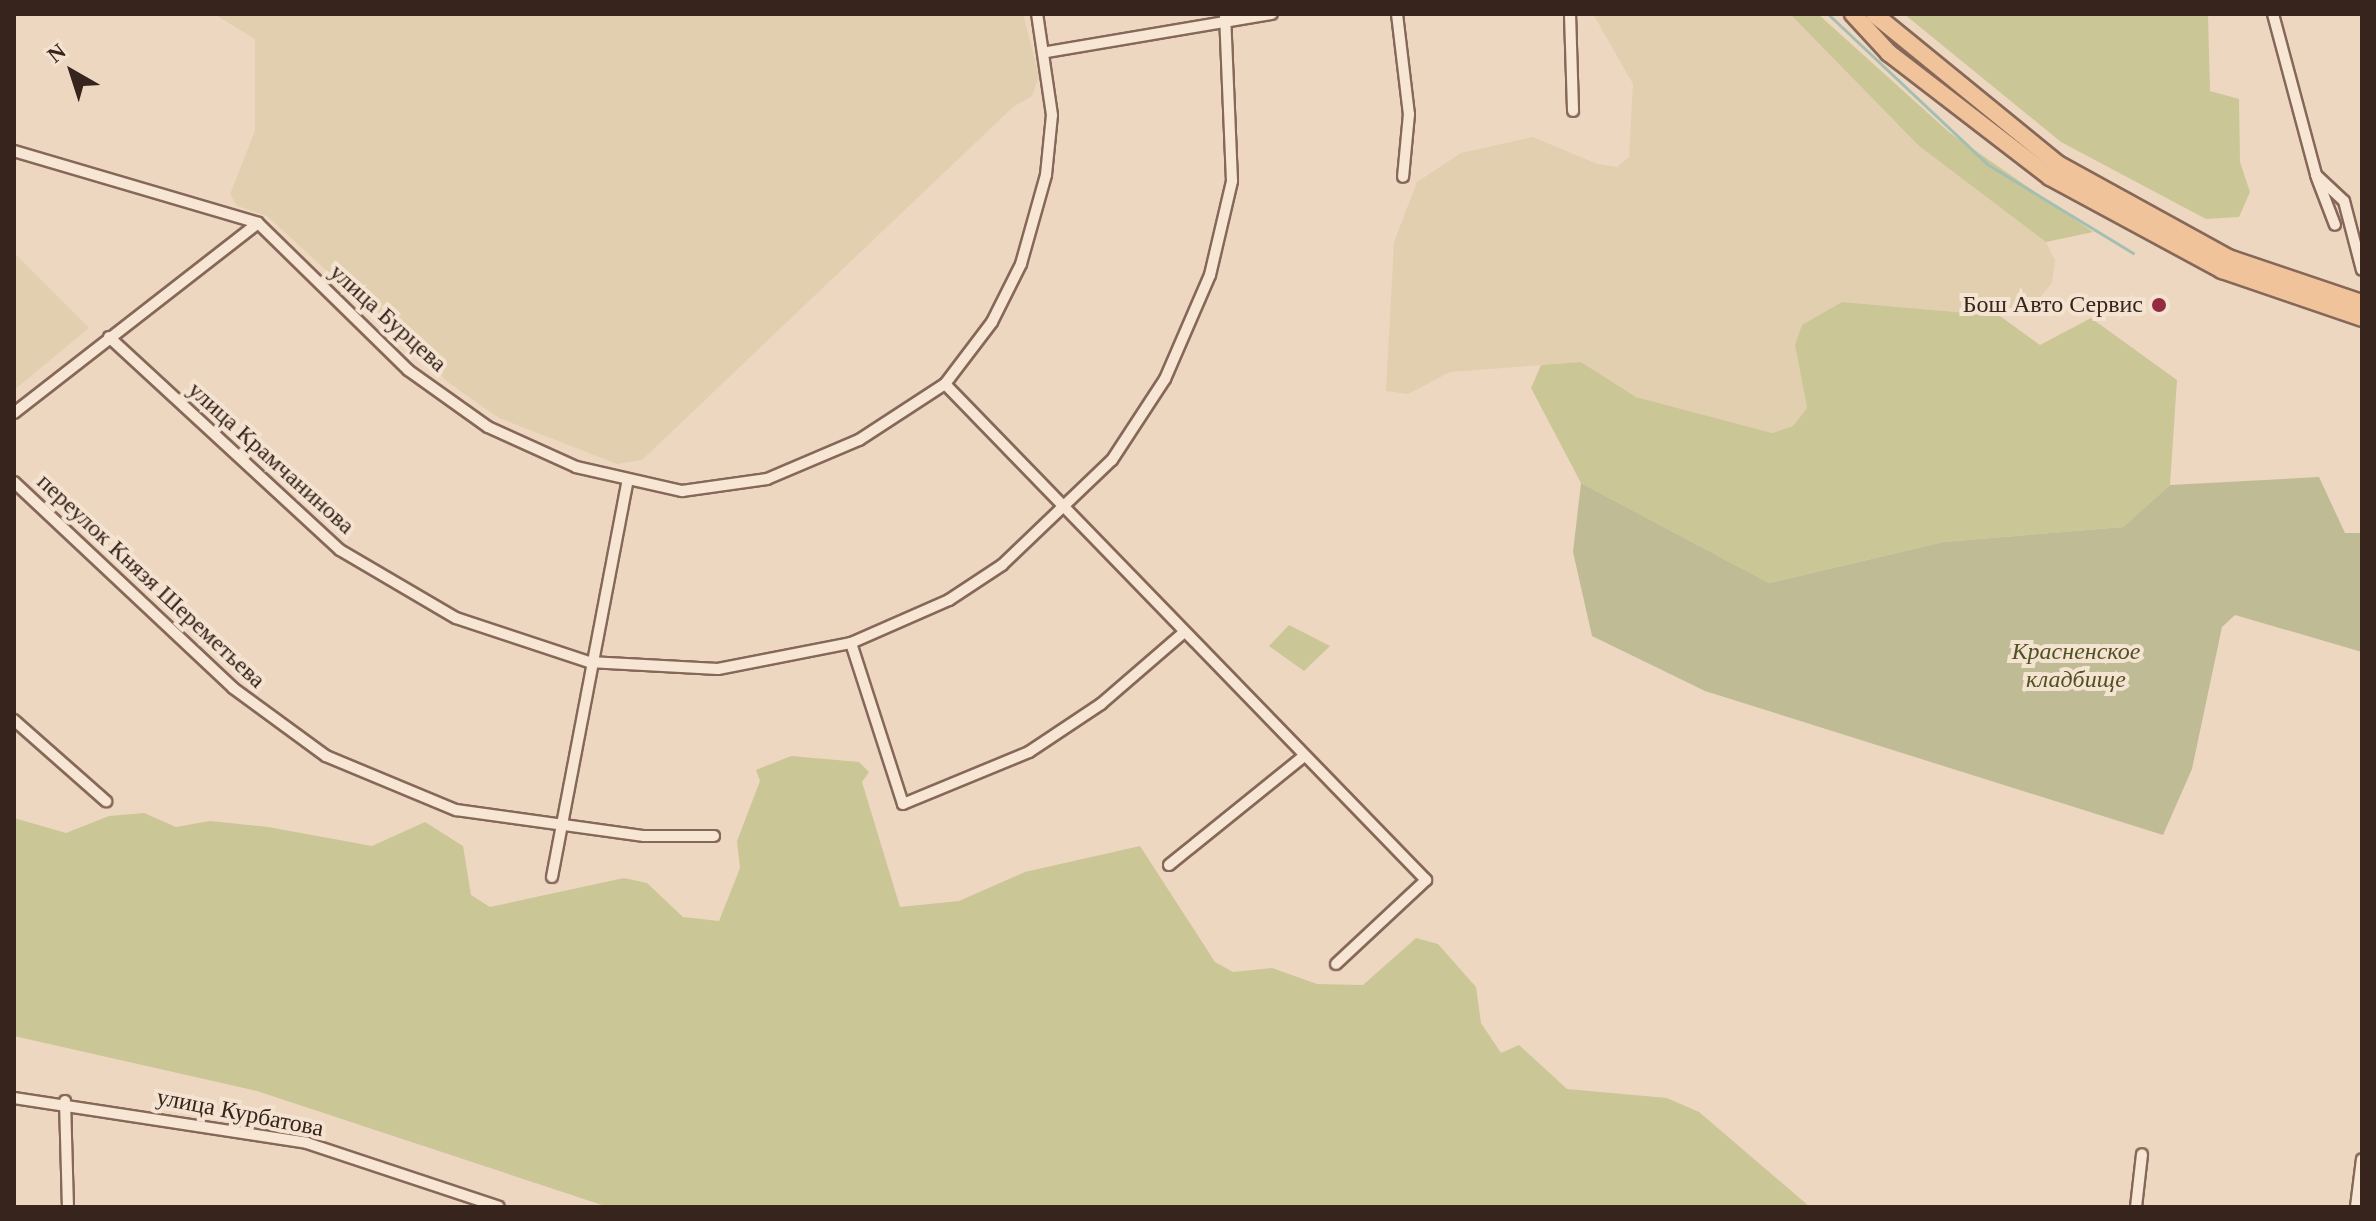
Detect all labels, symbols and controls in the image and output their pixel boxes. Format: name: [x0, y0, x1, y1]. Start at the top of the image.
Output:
north arrow: [32, 32, 112, 112]
text: N: [43, 38, 71, 68]
street label: улица Бурцева: [324, 258, 452, 378]
place label: Бош Авто Сервис: [1963, 291, 2143, 319]
marker: Бош Авто Сервис: [2150, 296, 2168, 314]
street label: улица Крамчанинова: [182, 376, 360, 540]
street label: переулок Князя Шереметьева: [31, 468, 271, 694]
park label: Красненское кладбище: [2012, 638, 2140, 694]
street label: улица Курбатова: [154, 1083, 326, 1143]

